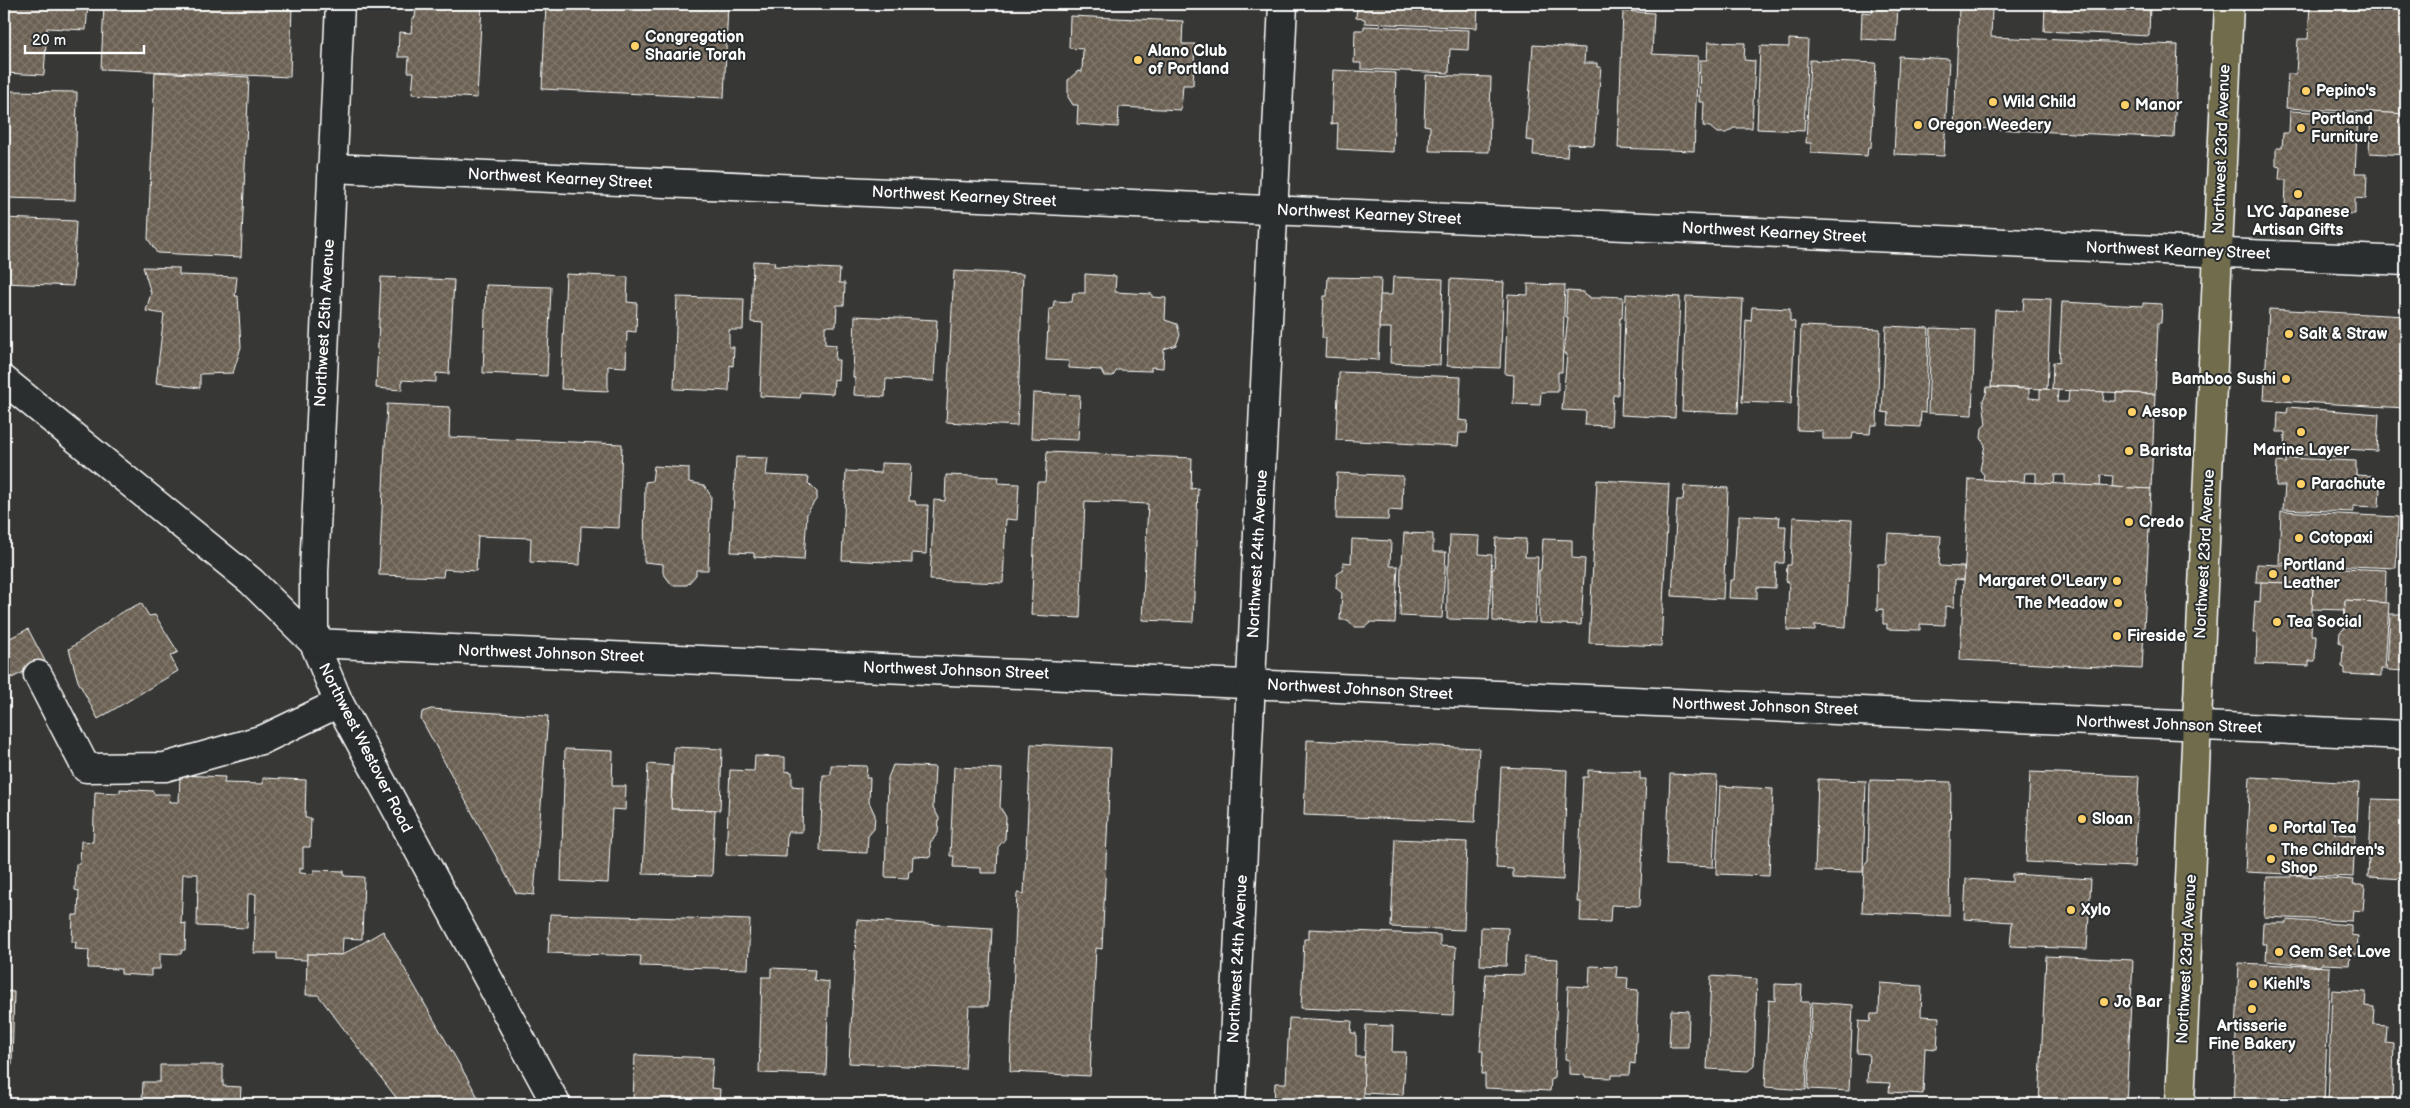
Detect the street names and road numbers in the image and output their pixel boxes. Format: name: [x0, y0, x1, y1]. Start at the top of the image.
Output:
street label: Northwest 23rd Avenue: [2210, 63, 2234, 234]
street label: Northwest Kearney Street: [467, 165, 653, 193]
street label: Northwest Kearney Street: [871, 183, 1057, 211]
street label: Northwest Kearney Street: [1276, 201, 1462, 229]
street label: Northwest Kearney Street: [1681, 219, 1867, 247]
street label: Northwest 25th Avenue: [311, 238, 339, 408]
street label: Northwest Kearney Street: [2085, 238, 2271, 264]
street label: Northwest 23rd Avenue: [2191, 468, 2219, 639]
street label: Northwest 24th Avenue: [1244, 469, 1272, 639]
street label: Northwest Johnson Street: [458, 641, 644, 667]
street label: Northwest Johnson Street: [863, 658, 1049, 684]
street label: Northwest Westover Road: [314, 660, 416, 836]
street label: Northwest Johnson Street: [1267, 676, 1453, 704]
street label: Northwest Johnson Street: [1672, 694, 1858, 720]
street label: Northwest Johnson Street: [2076, 712, 2262, 738]
street label: Northwest 23rd Avenue: [2173, 873, 2201, 1044]
street label: Northwest 24th Avenue: [1224, 874, 1252, 1044]

